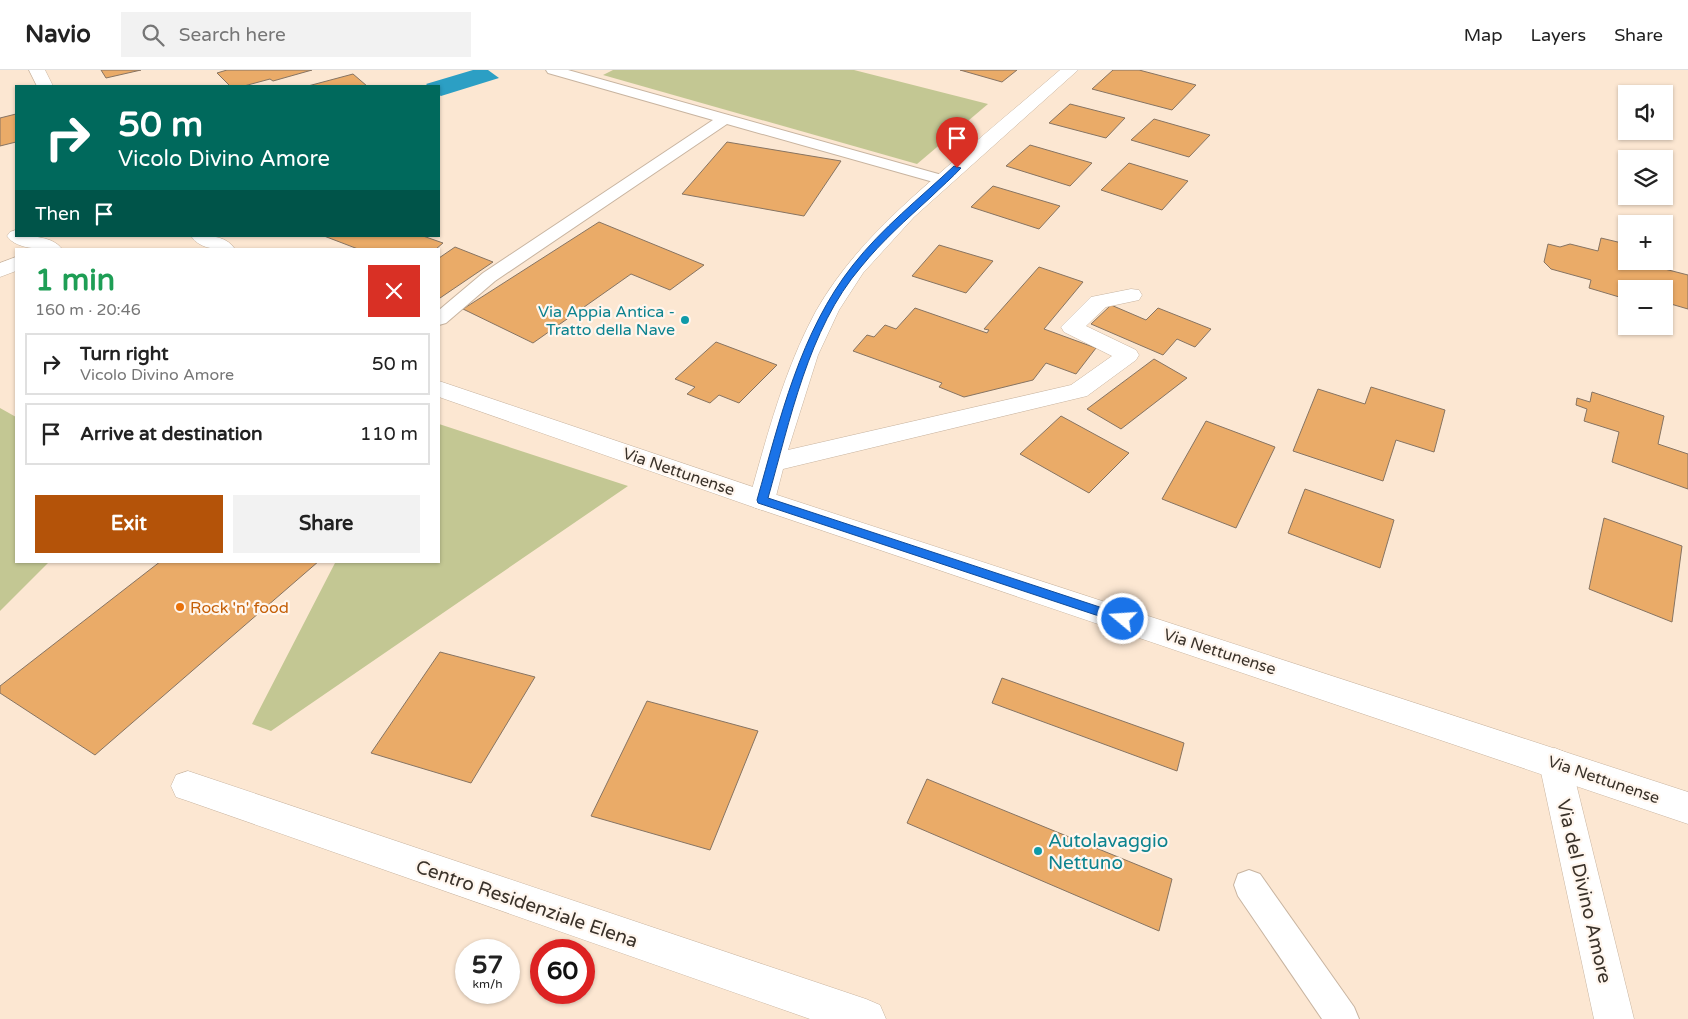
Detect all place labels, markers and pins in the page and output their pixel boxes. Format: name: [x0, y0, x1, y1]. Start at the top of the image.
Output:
pin: [936, 117, 978, 168]
place label: Via Appia Antica - Tratto della Nave: [538, 302, 675, 340]
marker: Via Appia Antica - Tratto della Nave: [679, 314, 691, 326]
place label: Rock 'n' food: [190, 598, 289, 618]
marker: Rock 'n' food: [174, 601, 186, 613]
place label: Autolavaggio Nettuno: [1048, 830, 1168, 874]
marker: Autolavaggio Nettuno: [1032, 845, 1044, 857]

